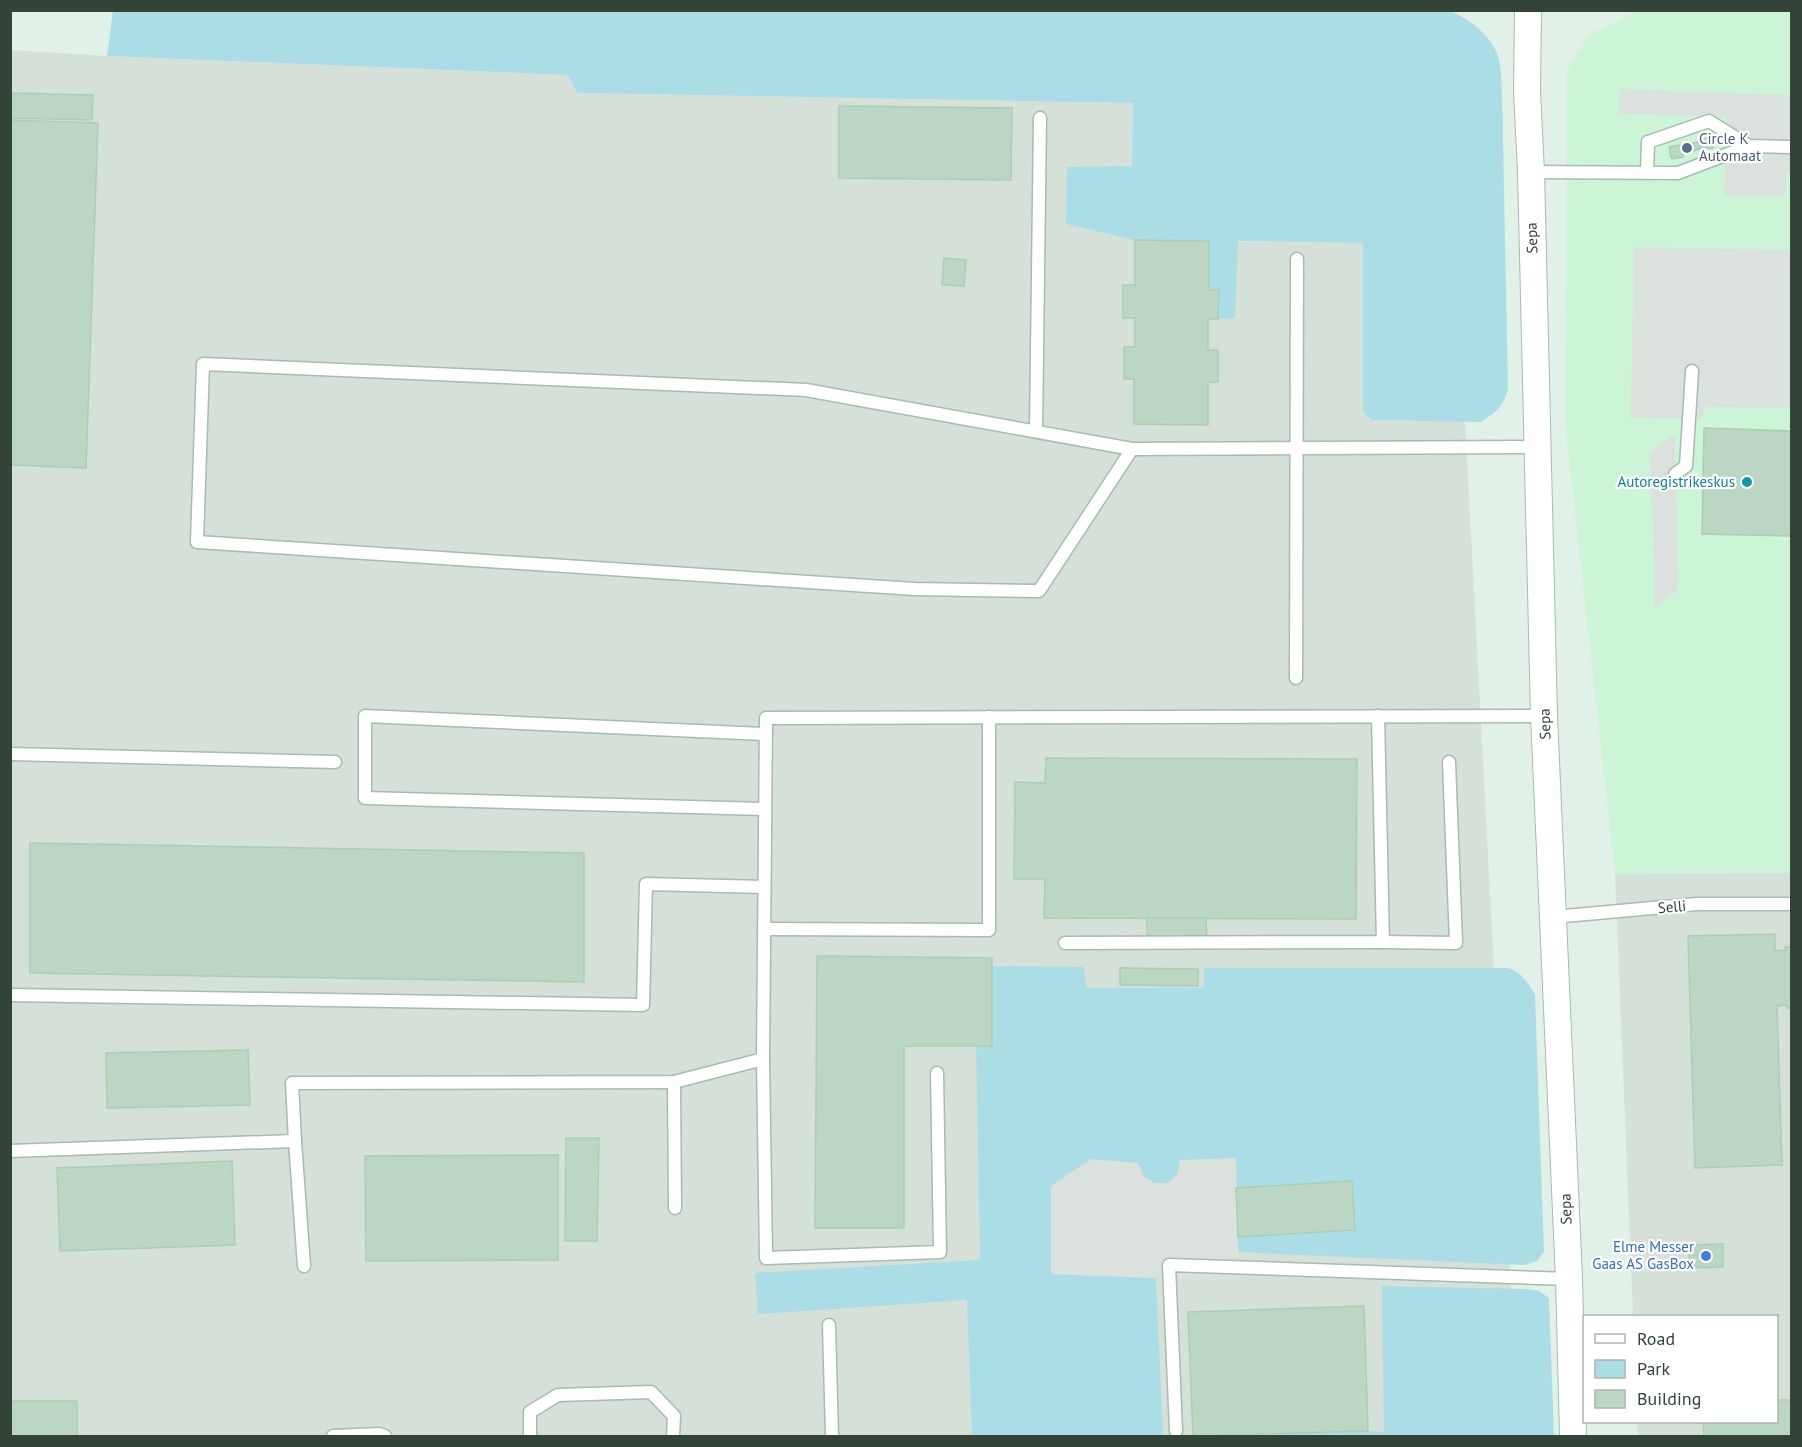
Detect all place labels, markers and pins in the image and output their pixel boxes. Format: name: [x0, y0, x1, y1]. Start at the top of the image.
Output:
place label: Circle K Automaat: [1699, 129, 1761, 165]
marker: Circle K Automaat: [1680, 141, 1694, 155]
place label: Autoregistrikeskus: [1618, 472, 1735, 491]
marker: Autoregistrikeskus: [1740, 475, 1754, 489]
place label: Elme Messer Gaas AS GasBox: [1592, 1237, 1694, 1273]
marker: Elme Messer Gaas AS GasBox: [1699, 1249, 1713, 1263]

